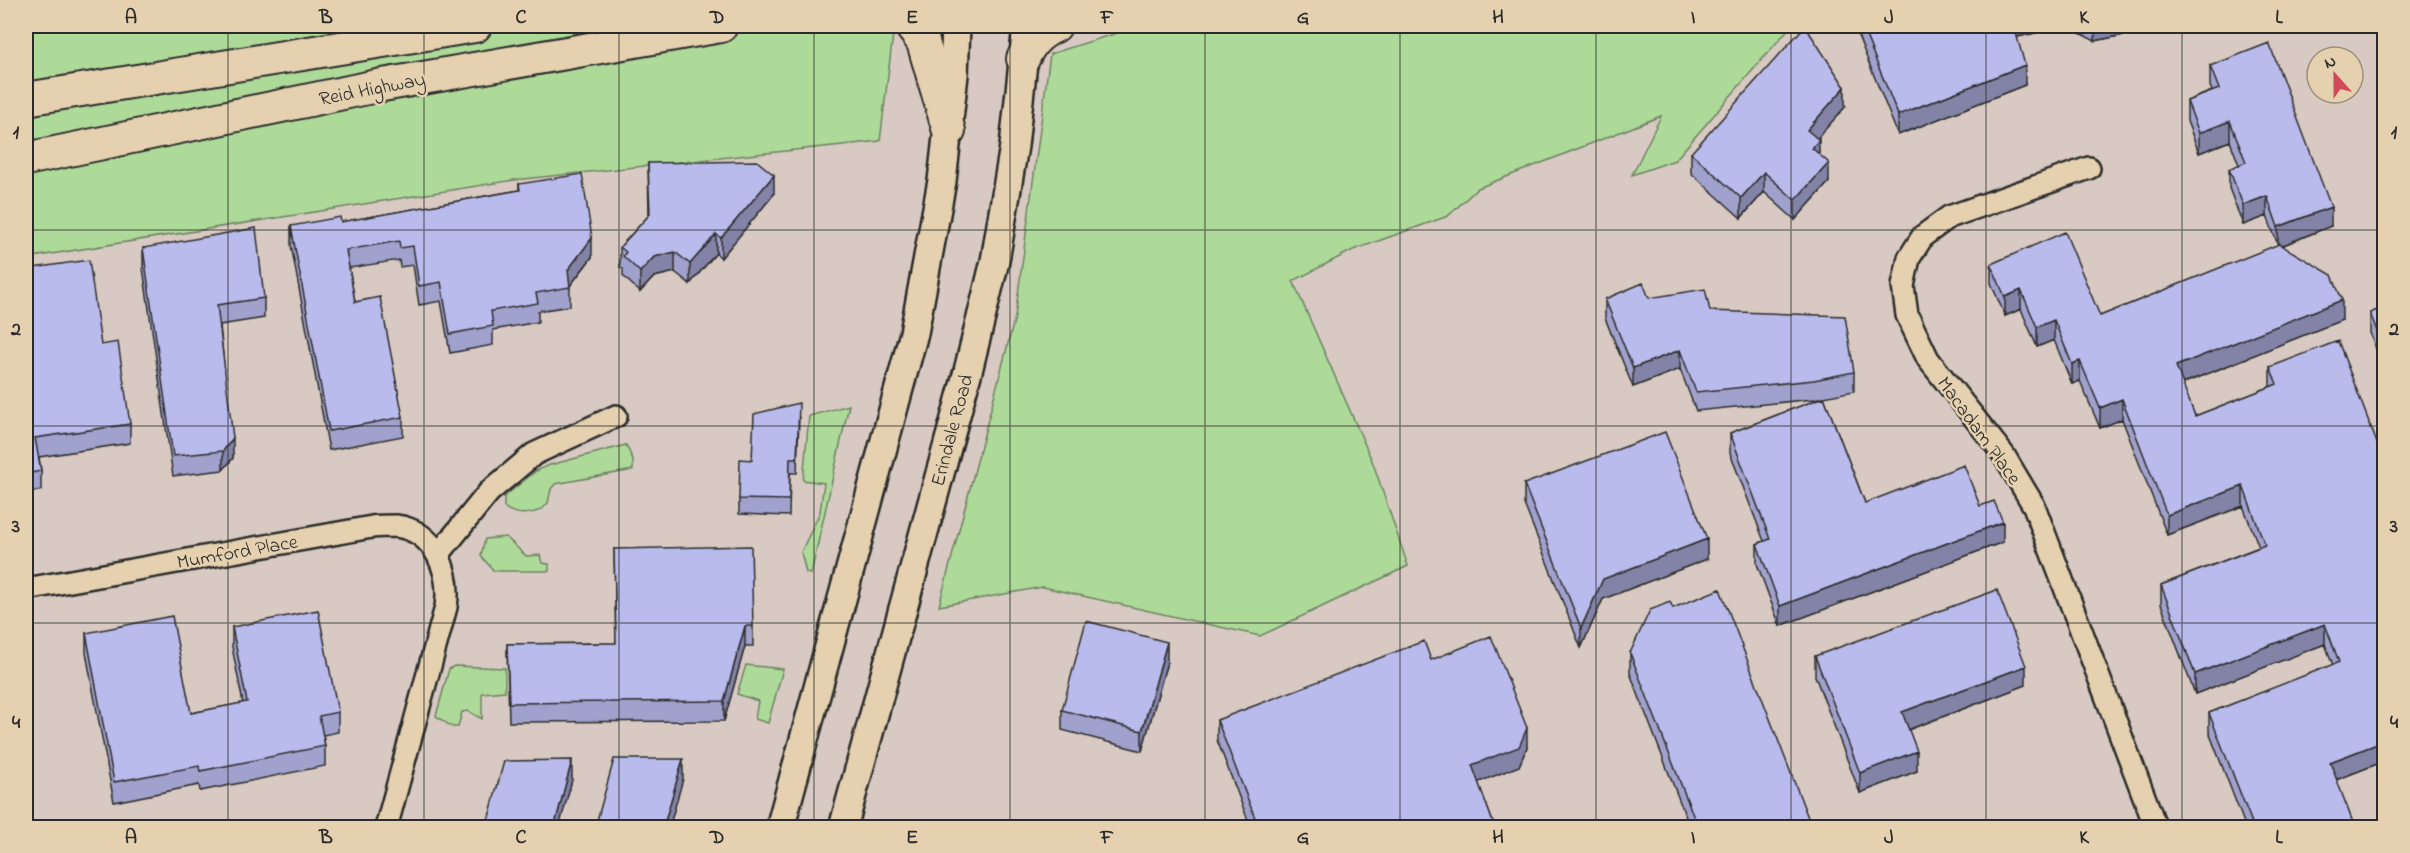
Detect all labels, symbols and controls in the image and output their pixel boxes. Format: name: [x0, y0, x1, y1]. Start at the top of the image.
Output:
text: A: [125, 4, 137, 33]
text: B: [318, 4, 333, 33]
text: C: [516, 4, 527, 33]
text: D: [709, 4, 724, 33]
text: E: [906, 4, 918, 33]
text: F: [1100, 4, 1114, 33]
text: G: [1297, 4, 1310, 33]
text: H: [1492, 4, 1504, 33]
text: I: [1691, 4, 1696, 33]
text: J: [1884, 4, 1894, 33]
text: K: [2079, 4, 2090, 33]
text: L: [2275, 4, 2283, 33]
north arrow: [2305, 45, 2365, 105]
text: N: [2321, 50, 2340, 76]
street label: Reid Highway: [317, 66, 428, 116]
text: 1: [13, 119, 20, 148]
text: 1: [2391, 119, 2398, 148]
text: 2: [10, 316, 21, 345]
text: 2: [2388, 316, 2399, 345]
street label: Macadam Place: [1929, 371, 2027, 492]
street label: Erindale Road: [925, 372, 982, 490]
text: 3: [11, 513, 20, 542]
text: 3: [2389, 513, 2398, 542]
street label: Mumford Place: [175, 529, 300, 578]
text: 4: [12, 709, 21, 738]
text: 4: [2390, 709, 2399, 738]
text: A: [125, 824, 137, 853]
text: B: [318, 824, 333, 853]
text: C: [516, 824, 527, 853]
text: D: [709, 824, 724, 853]
text: E: [906, 824, 918, 853]
text: F: [1100, 824, 1114, 853]
text: G: [1297, 824, 1310, 853]
text: H: [1492, 824, 1504, 853]
text: I: [1691, 824, 1696, 853]
text: J: [1884, 824, 1894, 853]
text: K: [2079, 824, 2090, 853]
text: L: [2275, 824, 2283, 853]

